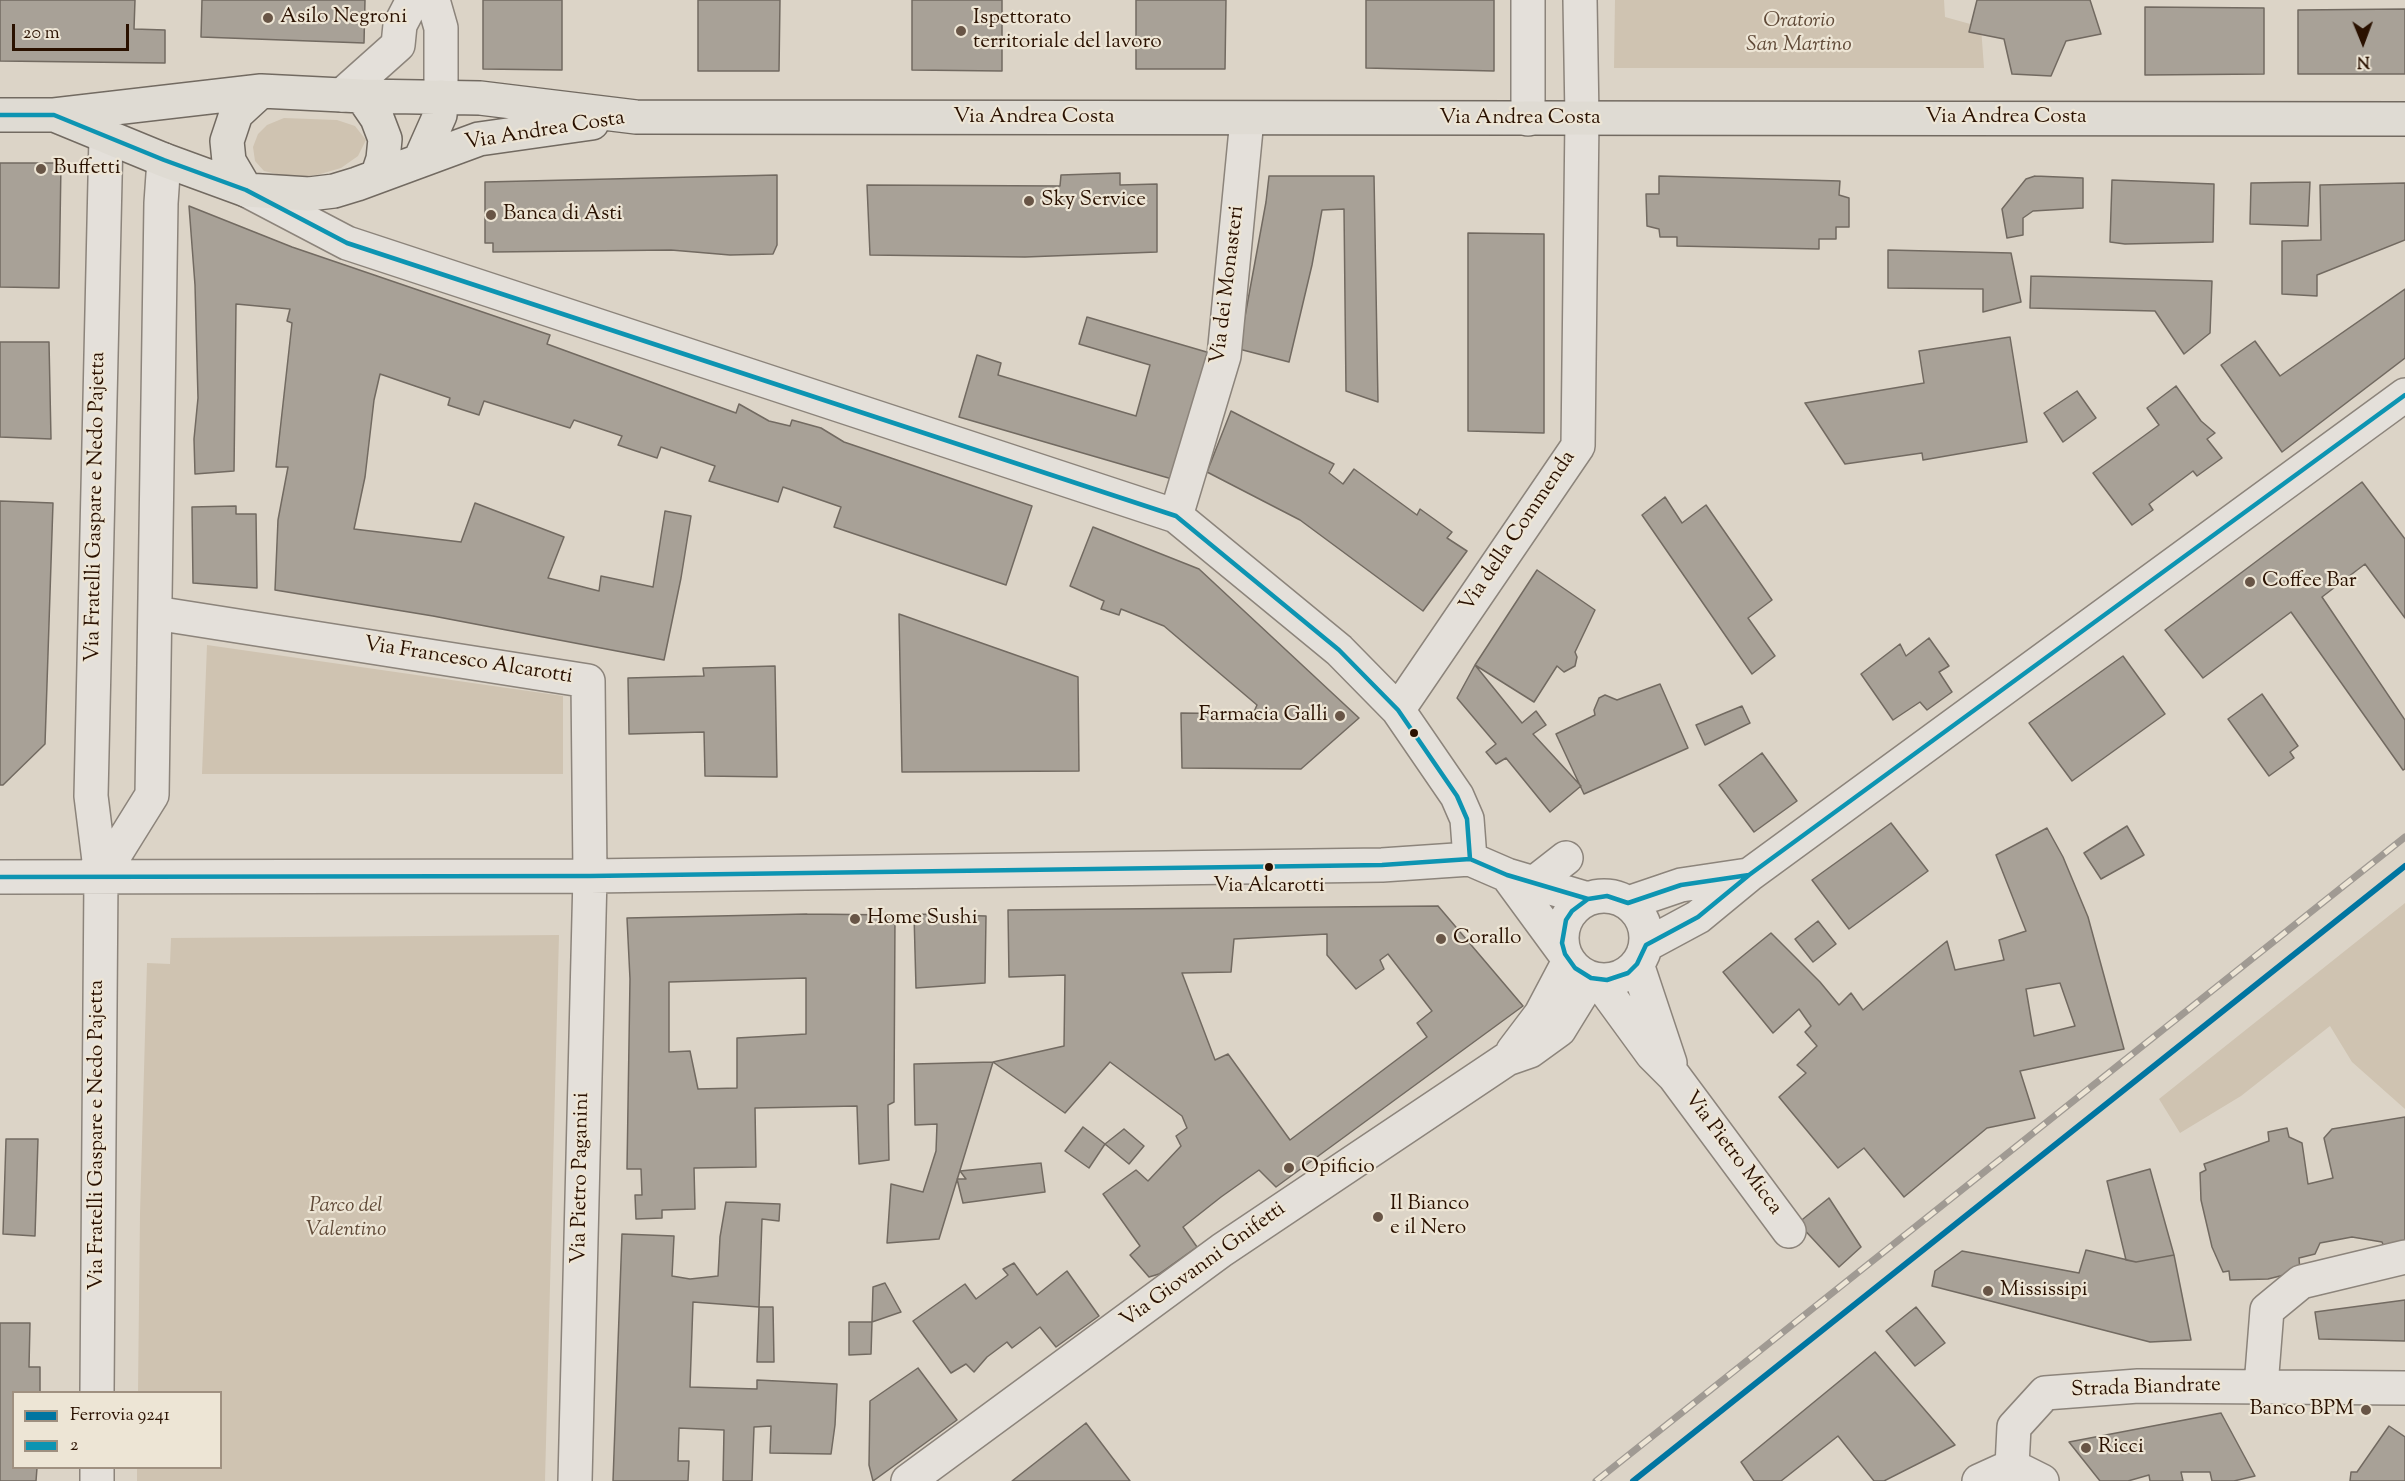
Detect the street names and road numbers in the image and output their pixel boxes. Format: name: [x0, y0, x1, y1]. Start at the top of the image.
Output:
street label: Via Andrea Costa: [953, 105, 1115, 131]
street label: Via Andrea Costa: [1925, 105, 2087, 131]
street label: Via Andrea Costa: [1439, 106, 1601, 132]
street label: Via Andrea Costa: [463, 107, 627, 157]
street label: Via dei Monasteri: [1207, 204, 1251, 366]
street label: Via Fratelli Gaspare e Nedo Pajetta: [82, 352, 112, 662]
street label: Via della Commenda: [1456, 447, 1582, 617]
street label: Via Francesco Alcarotti: [362, 633, 574, 691]
street label: Via Fratelli Gaspare e Nedo Pajetta: [85, 980, 111, 1290]
street label: Via Pietro Micca: [1677, 1087, 1787, 1221]
street label: Via Pietro Paganini: [568, 1092, 596, 1264]
street label: Via Giovanni Gnifetti: [1116, 1198, 1292, 1334]
street label: Strada Biandrate: [2071, 1374, 2221, 1404]

